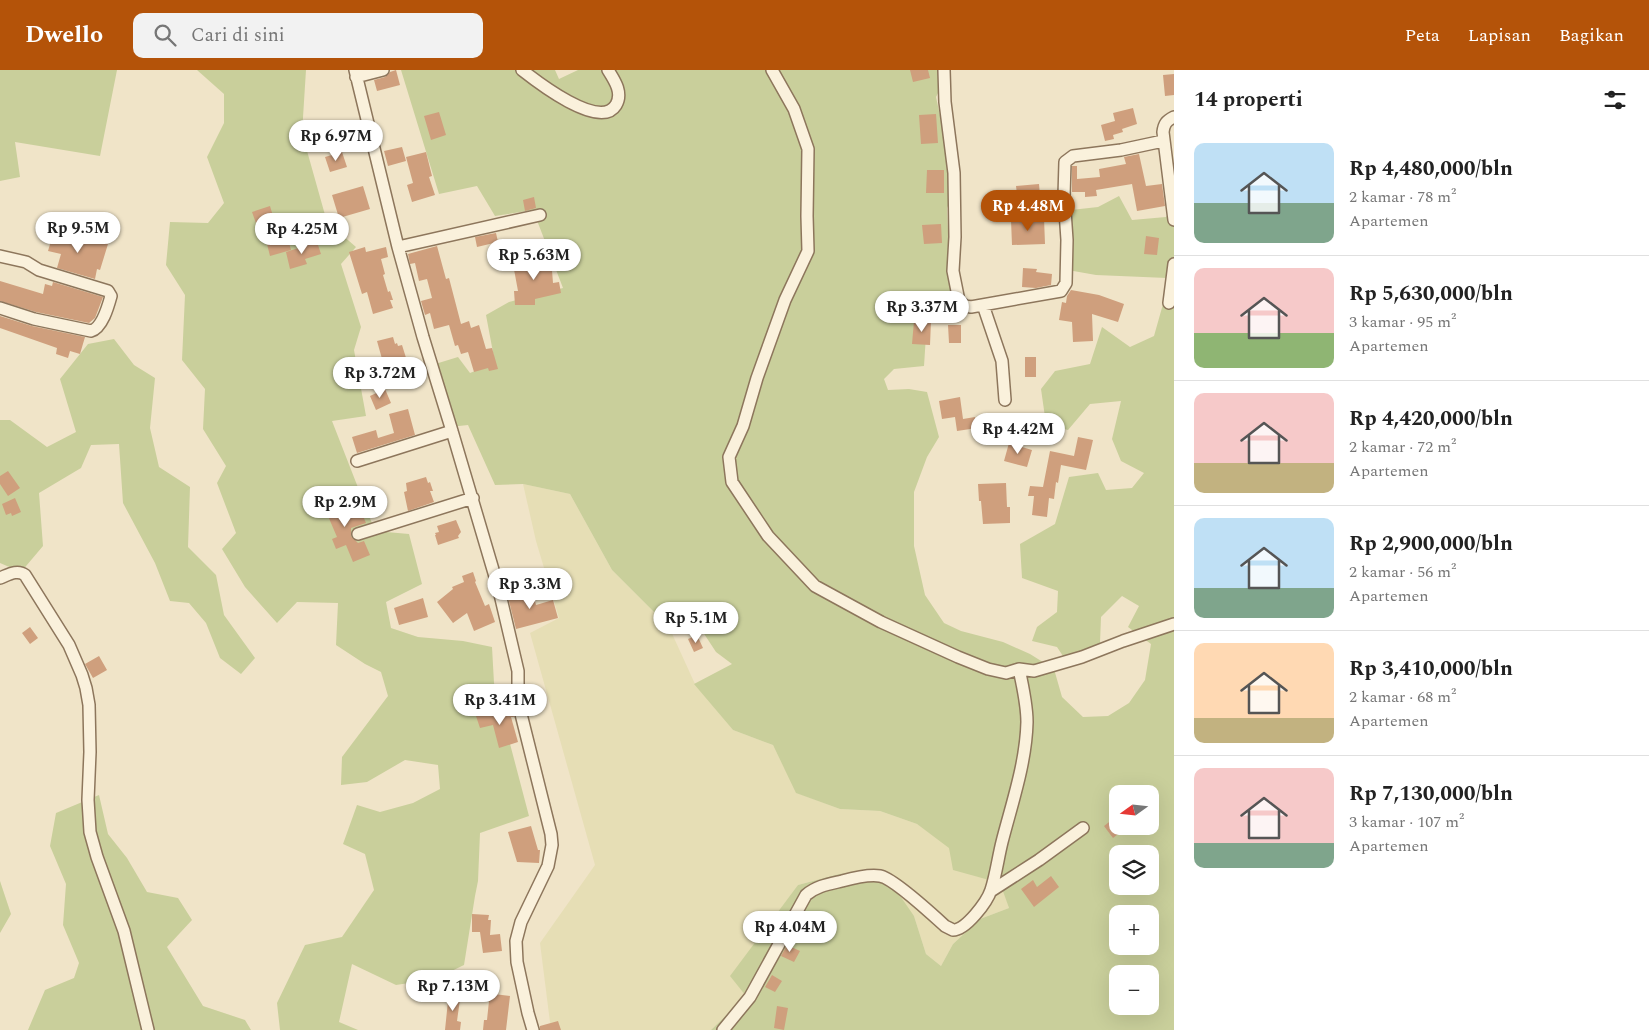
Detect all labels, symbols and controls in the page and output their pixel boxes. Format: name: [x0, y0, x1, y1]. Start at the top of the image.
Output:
search box: [133, 13, 483, 58]
text: Dwello: [25, 17, 103, 53]
icon: search: [151, 21, 179, 49]
text: Cari di sini: [191, 21, 285, 50]
text: Peta: [1405, 22, 1440, 49]
text: Lapisan: [1468, 22, 1531, 49]
text: Bagikan: [1559, 22, 1624, 49]
text: 14 properti: [1194, 84, 1303, 116]
icon: filters: [1601, 86, 1629, 114]
pin: Rp 6.97M: [284, 119, 388, 162]
text: Rp 6.97M: [300, 124, 372, 148]
text: Rp 4,480,000/bln: [1349, 153, 1513, 185]
icon: home: [1234, 163, 1294, 223]
text: 2 kamar · 78 m²: [1349, 185, 1456, 209]
pin: Rp 4.48M: [976, 190, 1080, 232]
text: Rp 4.48M: [992, 194, 1064, 218]
text: Apartemen: [1349, 209, 1429, 233]
pin: Rp 9.5M: [32, 212, 124, 254]
pin: Rp 4.25M: [250, 212, 354, 255]
text: Rp 9.5M: [46, 216, 110, 240]
text: Rp 4.25M: [266, 217, 338, 241]
pin: Rp 5.63M: [482, 238, 586, 281]
text: Rp 5.63M: [498, 243, 570, 267]
text: Rp 5,630,000/bln: [1349, 278, 1513, 310]
icon: home: [1234, 288, 1294, 348]
pin: Rp 3.37M: [870, 290, 974, 333]
text: Rp 3.37M: [886, 295, 958, 319]
text: 3 kamar · 95 m²: [1349, 310, 1456, 334]
text: Apartemen: [1349, 334, 1429, 358]
pin: Rp 3.72M: [328, 356, 432, 399]
text: Rp 3.72M: [344, 361, 416, 385]
text: Rp 4,420,000/bln: [1349, 403, 1513, 435]
pin: Rp 4.42M: [966, 412, 1070, 455]
icon: home: [1234, 413, 1294, 473]
text: Rp 4.42M: [982, 417, 1054, 441]
text: 2 kamar · 72 m²: [1349, 435, 1456, 459]
text: Apartemen: [1349, 459, 1429, 483]
pin: Rp 2.9M: [299, 486, 391, 528]
text: Rp 2.9M: [313, 490, 377, 514]
text: Rp 2,900,000/bln: [1349, 528, 1513, 560]
icon: home: [1234, 538, 1294, 598]
text: 2 kamar · 56 m²: [1349, 560, 1456, 584]
pin: Rp 3.3M: [484, 568, 576, 610]
text: Rp 3.3M: [498, 572, 562, 596]
text: Apartemen: [1349, 584, 1429, 608]
pin: Rp 5.1M: [650, 602, 742, 644]
text: Rp 5.1M: [664, 606, 728, 630]
text: Rp 3,410,000/bln: [1349, 653, 1513, 685]
icon: home: [1234, 663, 1294, 723]
pin: Rp 3.41M: [448, 684, 552, 726]
text: 2 kamar · 68 m²: [1349, 685, 1456, 709]
text: Rp 3.41M: [464, 688, 536, 712]
text: Apartemen: [1349, 709, 1429, 733]
text: Rp 7,130,000/bln: [1349, 778, 1513, 810]
north arrow: [1109, 785, 1159, 835]
map controls: [1109, 785, 1159, 1015]
icon: home: [1234, 788, 1294, 848]
text: 3 kamar · 107 m²: [1349, 810, 1464, 834]
text: Apartemen: [1349, 834, 1429, 858]
button: layers: [1109, 845, 1159, 895]
button: +: [1109, 905, 1159, 955]
pin: Rp 4.04M: [738, 910, 842, 953]
text: Rp 4.04M: [754, 915, 826, 939]
button: −: [1109, 965, 1159, 1015]
pin: Rp 7.13M: [401, 970, 505, 1012]
text: Rp 7.13M: [417, 974, 489, 998]

